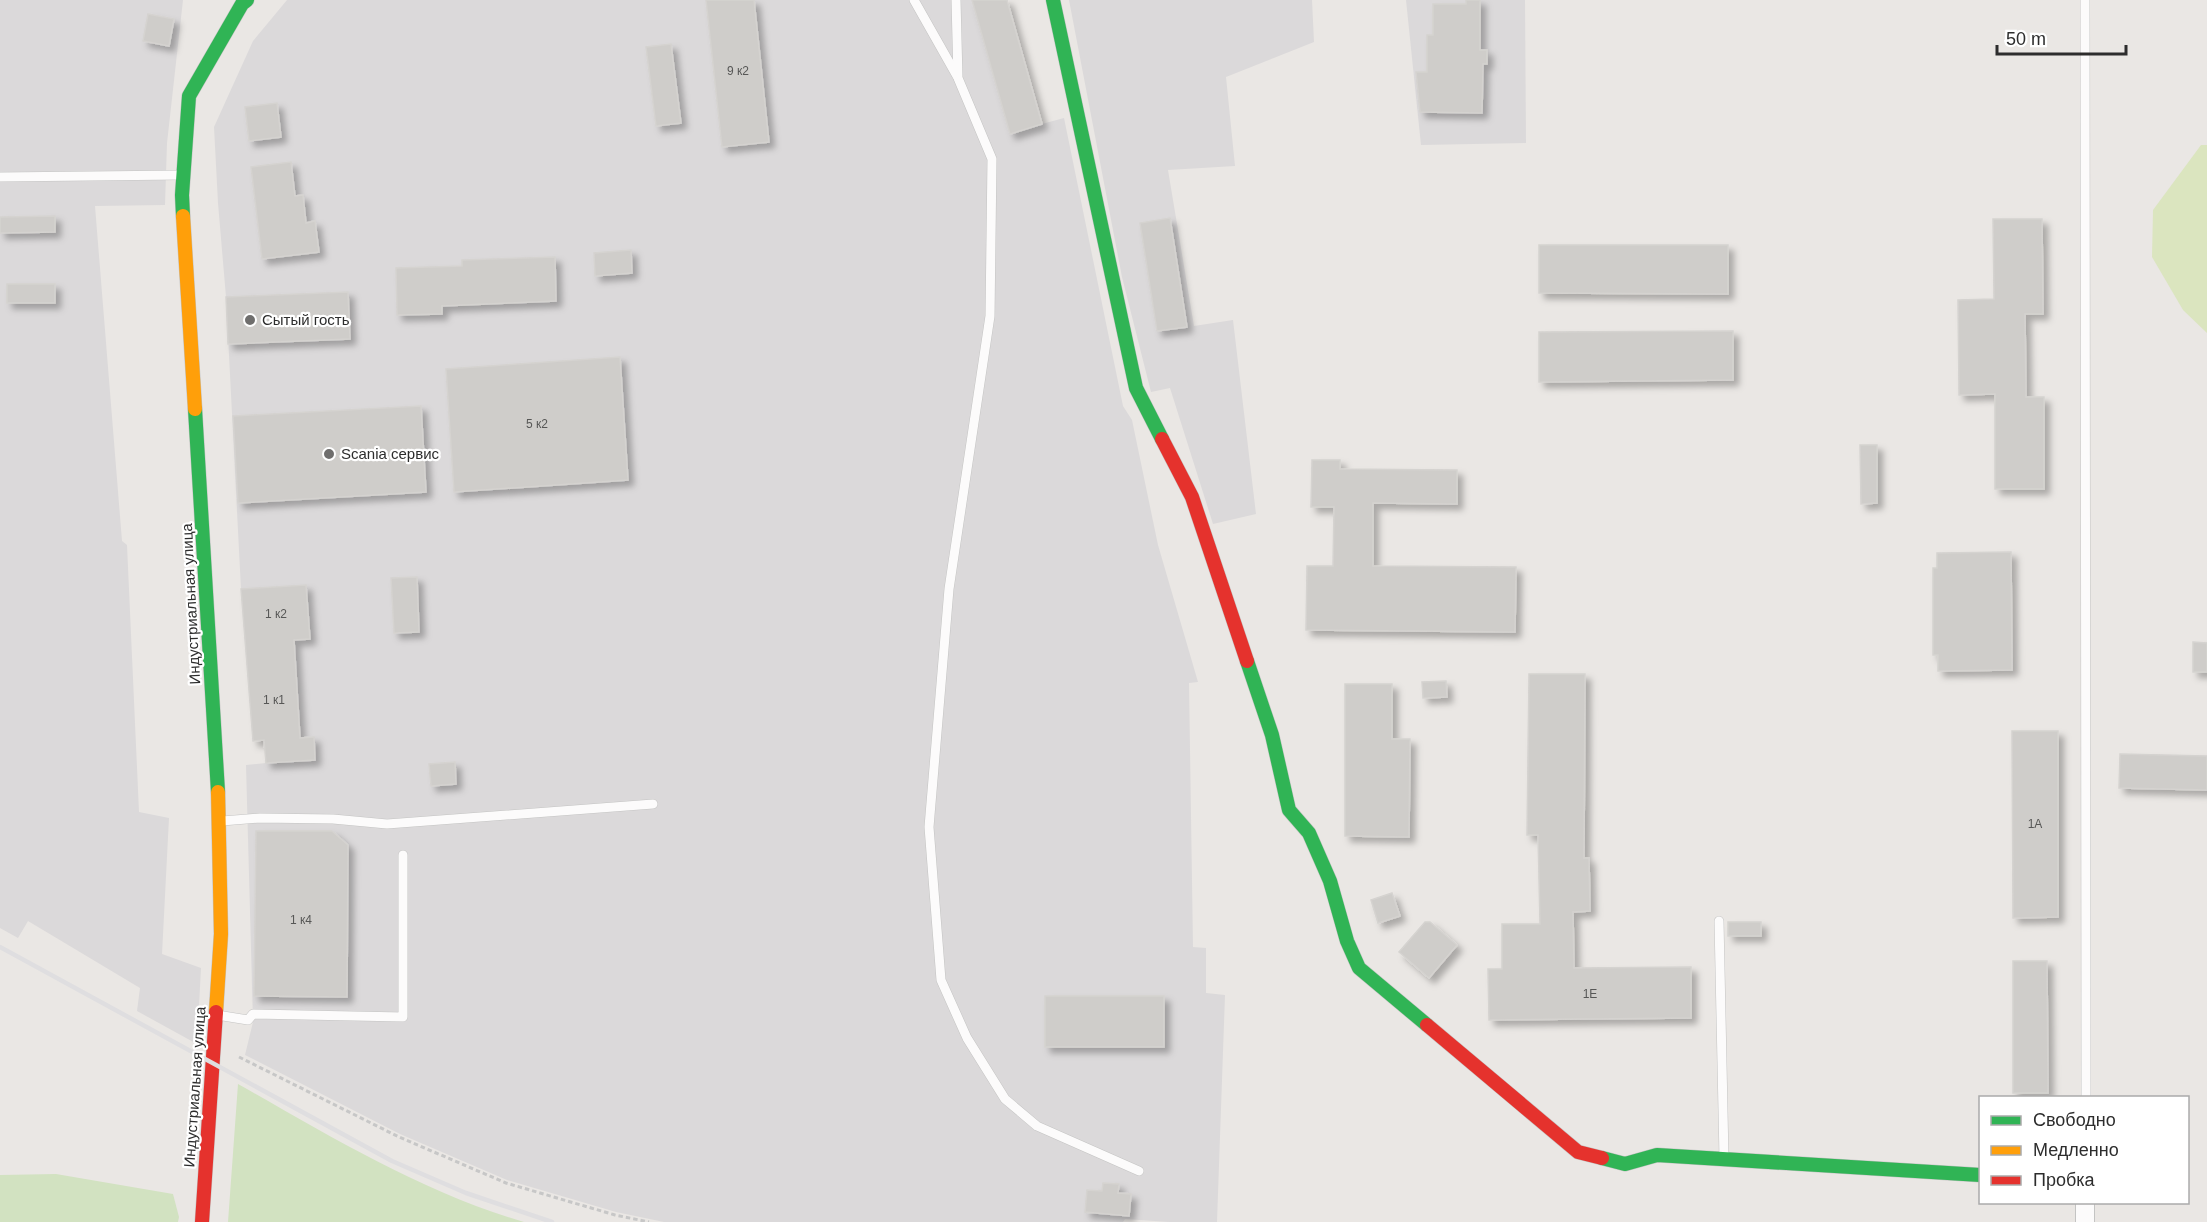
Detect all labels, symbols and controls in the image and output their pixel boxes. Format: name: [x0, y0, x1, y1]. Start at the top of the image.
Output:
scale bar: [1997, 18, 2126, 56]
text: 50 m: [2006, 29, 2046, 49]
house number: 9 к2: [727, 64, 749, 78]
place label: Сытый гость: [262, 311, 350, 328]
marker: Сытый гость: [243, 313, 257, 327]
house number: 5 к2: [526, 417, 548, 431]
place label: Scania сервис: [341, 445, 440, 462]
marker: Scania сервис: [322, 447, 336, 461]
street label: Индустриальная улица: [178, 522, 203, 685]
house number: 1 к2: [265, 607, 287, 621]
house number: 1 к1: [263, 693, 285, 707]
house number: 1А: [2028, 817, 2042, 831]
house number: 1 к4: [290, 913, 312, 927]
house number: 1Е: [1583, 987, 1597, 1001]
street label: Индустриальная улица: [180, 1005, 209, 1168]
legend: [1979, 1096, 2189, 1204]
text: Свободно: [2033, 1110, 2116, 1130]
text: Медленно: [2033, 1140, 2119, 1160]
text: Пробка: [2033, 1170, 2096, 1190]

